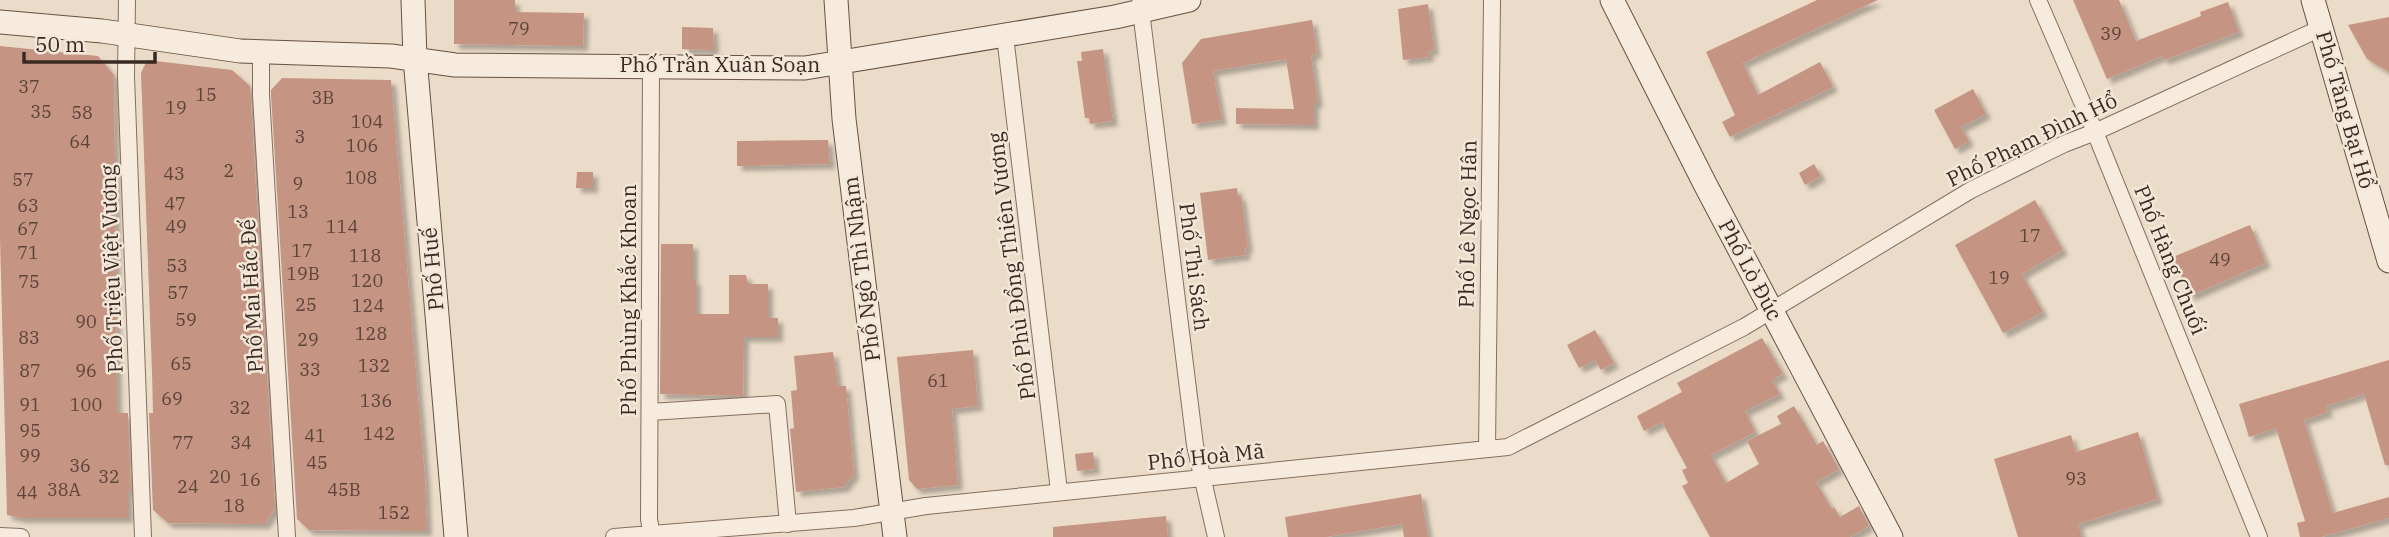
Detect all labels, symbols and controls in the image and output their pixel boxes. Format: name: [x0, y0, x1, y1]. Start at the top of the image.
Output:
house number: 79: [508, 17, 530, 40]
scale bar: [24, 21, 156, 65]
house number: 39: [2100, 22, 2122, 45]
street label: Phố Tăng Bạt Hổ: [2310, 28, 2382, 192]
text: 50 m: [35, 30, 85, 58]
street label: Phố Trần Xuân Soạn: [619, 50, 821, 78]
house number: 37: [18, 75, 40, 98]
house number: 15: [195, 83, 217, 106]
house number: 3B: [312, 86, 334, 109]
street label: Phố Phạm Đình Hổ: [1942, 86, 2122, 193]
house number: 19: [165, 96, 187, 119]
house number: 35: [30, 100, 52, 123]
house number: 58: [71, 101, 93, 124]
house number: 104: [351, 110, 383, 133]
house number: 3: [295, 125, 305, 148]
house number: 64: [69, 130, 91, 153]
street label: Phố Phù Đổng Thiên Vương: [981, 130, 1041, 402]
house number: 106: [346, 134, 378, 157]
street label: Phố Lê Ngọc Hân: [1452, 140, 1482, 308]
house number: 2: [224, 159, 234, 182]
house number: 43: [163, 162, 185, 185]
street label: Phố Triệu Việt Vương: [93, 164, 129, 374]
house number: 108: [345, 166, 377, 189]
house number: 57: [12, 168, 34, 191]
house number: 9: [293, 172, 303, 195]
street label: Phố Ngô Thì Nhậm: [836, 175, 886, 363]
street label: Phố Hàng Chuối: [2128, 181, 2214, 339]
street label: Phố Phùng Khắc Khoan: [614, 184, 642, 416]
house number: 47: [164, 192, 186, 215]
house number: 63: [17, 194, 39, 217]
house number: 13: [287, 200, 309, 223]
street label: Phố Thi Sách: [1173, 201, 1217, 333]
street label: Phố Lò Đúc: [1713, 214, 1789, 325]
house number: 49: [165, 215, 187, 238]
house number: 114: [326, 215, 358, 238]
house number: 67: [17, 217, 39, 240]
street label: Phố Mai Hắc Đế: [233, 218, 269, 374]
house number: 17: [2019, 224, 2041, 247]
street label: Phố Huế: [414, 225, 450, 312]
house number: 17: [291, 239, 313, 262]
house number: 71: [17, 241, 39, 264]
house number: 118: [349, 244, 381, 267]
house number: 49: [2209, 248, 2231, 271]
house number: 53: [166, 254, 188, 277]
house number: 19B: [286, 262, 320, 285]
house number: 19: [1988, 266, 2010, 289]
house number: 120: [351, 269, 383, 292]
house number: 75: [18, 270, 40, 293]
house number: 57: [167, 281, 189, 304]
house number: 25: [295, 293, 317, 316]
house number: 124: [352, 294, 384, 317]
house number: 59: [175, 308, 197, 331]
house number: 90: [75, 310, 97, 333]
house number: 128: [355, 322, 387, 345]
house number: 83: [18, 326, 40, 349]
house number: 29: [297, 328, 319, 351]
house number: 65: [170, 352, 192, 375]
house number: 132: [358, 354, 390, 377]
house number: 33: [299, 358, 321, 381]
house number: 87: [19, 359, 41, 382]
house number: 96: [75, 359, 97, 382]
house number: 61: [927, 369, 949, 392]
house number: 69: [161, 387, 183, 410]
house number: 136: [360, 389, 392, 412]
house number: 91: [19, 393, 41, 416]
house number: 100: [70, 393, 102, 416]
house number: 32: [229, 396, 251, 419]
house number: 95: [19, 419, 41, 442]
house number: 142: [363, 422, 395, 445]
house number: 41: [304, 424, 326, 447]
house number: 77: [172, 431, 194, 454]
house number: 34: [230, 431, 252, 454]
street label: Phố Hoà Mã: [1146, 436, 1266, 476]
house number: 99: [19, 444, 41, 467]
house number: 45: [306, 451, 328, 474]
house number: 36: [69, 454, 91, 477]
house number: 32: [98, 465, 120, 488]
house number: 20: [209, 465, 231, 488]
house number: 93: [2065, 467, 2087, 490]
house number: 16: [239, 468, 261, 491]
house number: 24: [177, 475, 199, 498]
house number: 38A: [47, 478, 82, 501]
house number: 45B: [327, 478, 361, 501]
house number: 44: [16, 481, 38, 504]
house number: 18: [223, 494, 245, 517]
house number: 152: [378, 501, 410, 524]

